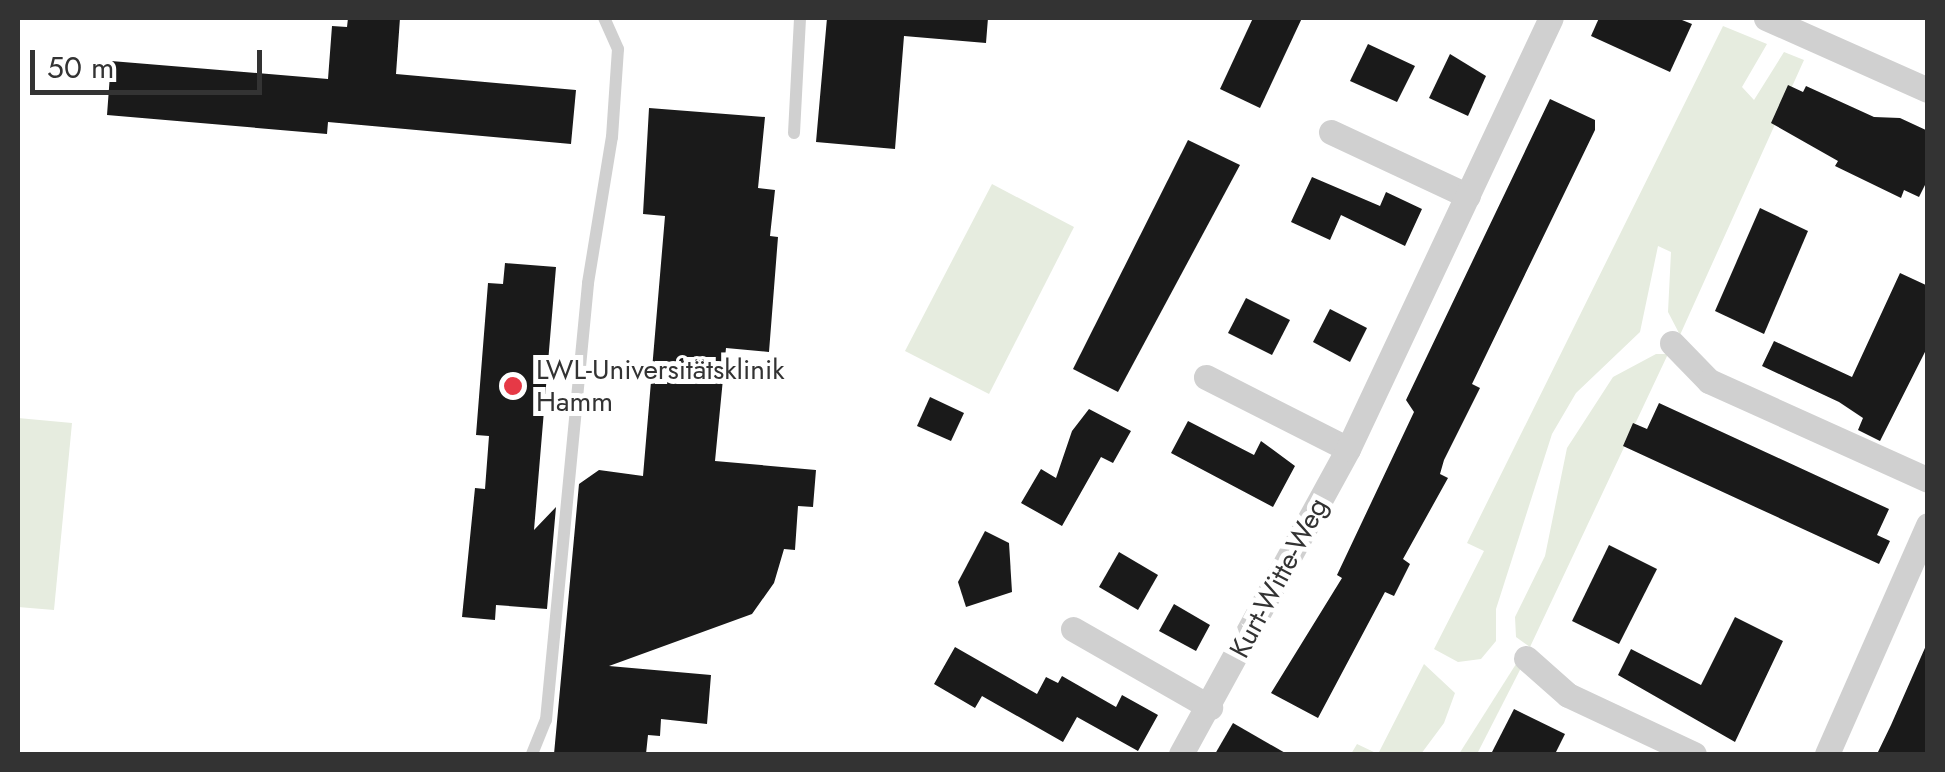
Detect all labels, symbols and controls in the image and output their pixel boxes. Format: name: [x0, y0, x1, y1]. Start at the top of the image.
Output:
scale bar: [35, 30, 268, 92]
text: 50 m: [47, 46, 114, 89]
place label: LWL-Universitätsklinik Hamm: [536, 353, 785, 419]
marker: LWL-Universitätsklinik Hamm: [500, 373, 526, 399]
street label: Kurt-Witte-Weg: [1223, 492, 1335, 664]

